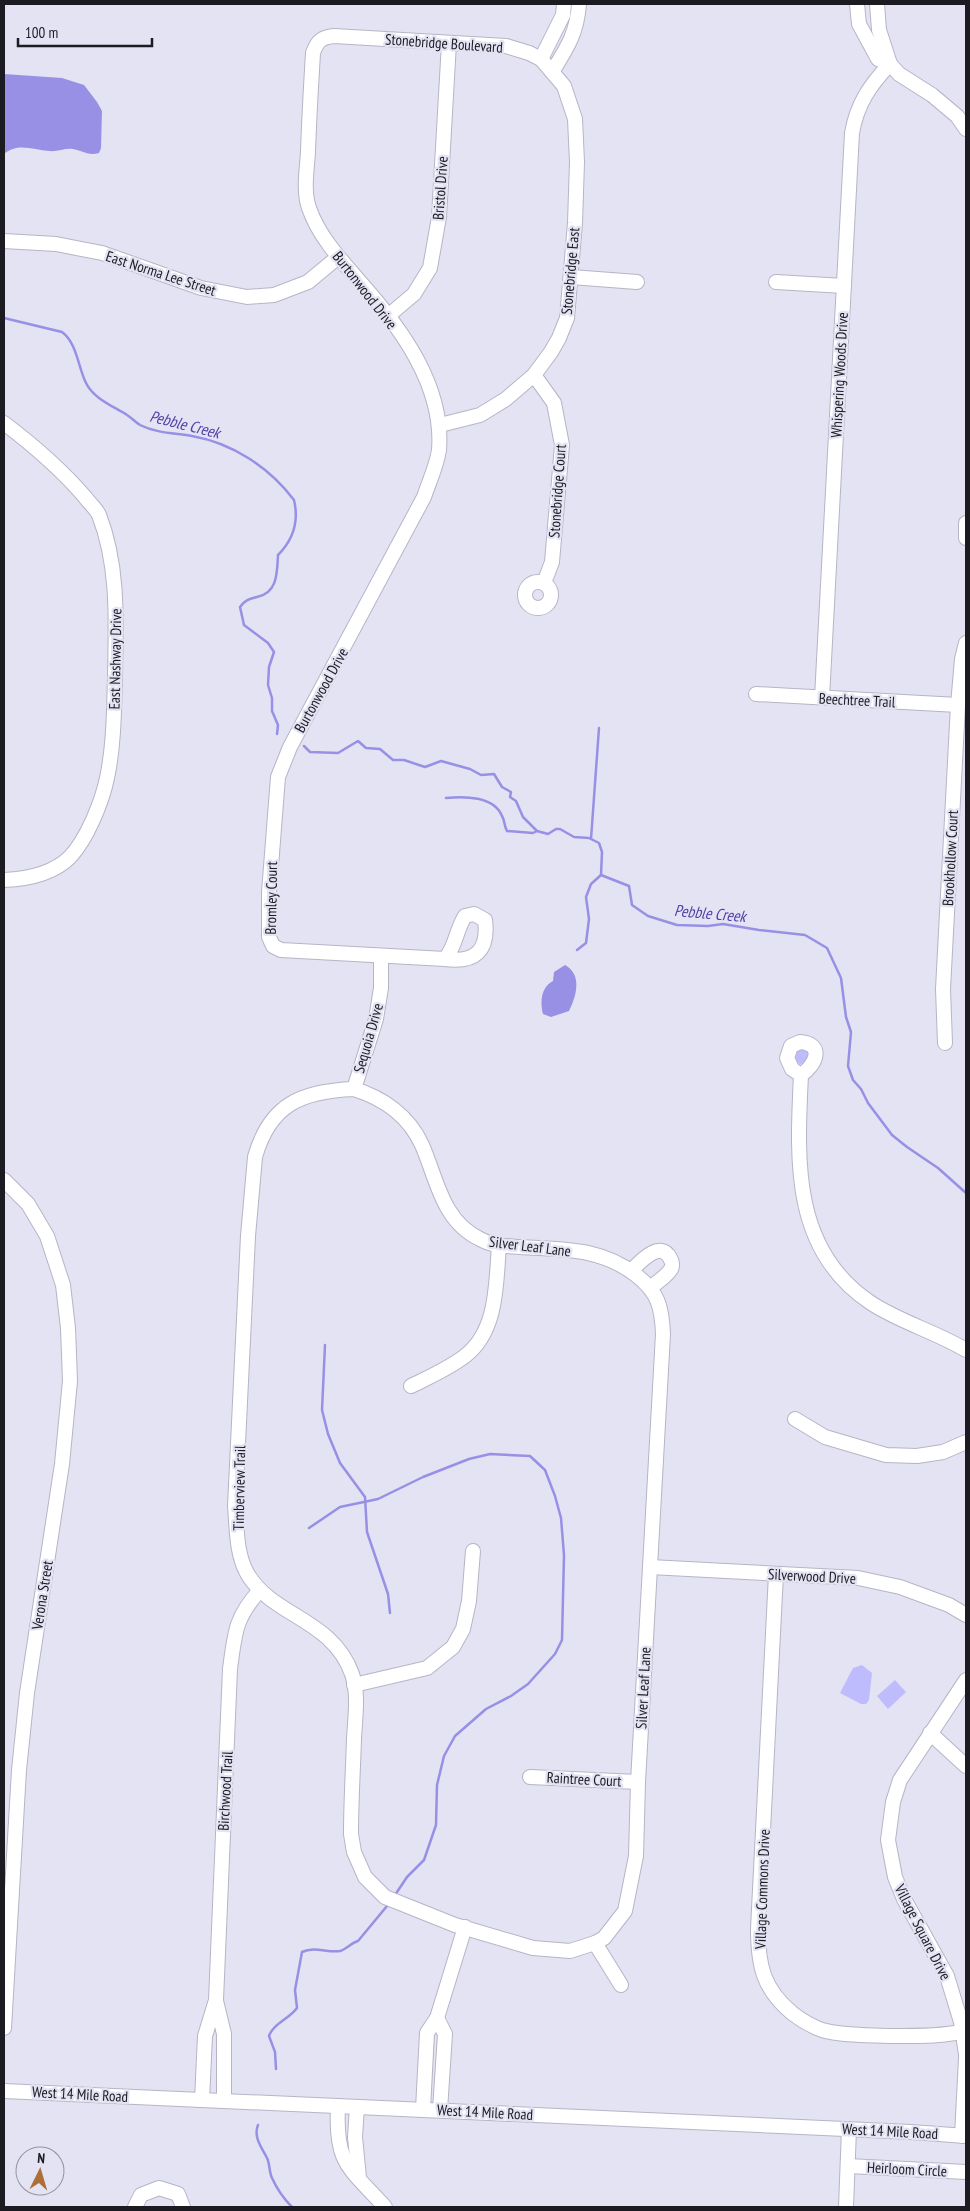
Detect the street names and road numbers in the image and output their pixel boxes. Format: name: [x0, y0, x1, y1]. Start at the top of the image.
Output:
street label: Stonebridge Boulevard: [385, 29, 503, 57]
street label: Bristol Drive: [428, 155, 452, 221]
street label: Stonebridge East: [557, 227, 583, 315]
street label: East Norma Lee Street: [104, 246, 218, 300]
street label: Burtonwood Drive: [329, 247, 401, 333]
street label: Whispering Woods Drive: [826, 312, 852, 438]
street label: Stonebridge Court: [544, 443, 570, 539]
street label: East Nashway Drive: [105, 608, 125, 710]
street label: Burtonwood Drive: [290, 644, 352, 736]
street label: Beechtree Trail: [818, 689, 896, 712]
street label: Brookhollow Court: [938, 809, 962, 907]
street label: Bromley Court: [261, 861, 281, 935]
street label: Sequoia Drive: [349, 1001, 387, 1075]
street label: Silver Leaf Lane: [488, 1232, 572, 1260]
street label: Timberview Trail: [229, 1445, 249, 1531]
street label: Verona Street: [27, 1559, 57, 1632]
street label: Silverwood Drive: [768, 1564, 856, 1588]
street label: Silver Leaf Lane: [631, 1647, 655, 1729]
street label: Birchwood Trail: [213, 1750, 237, 1831]
street label: Raintree Court: [546, 1768, 622, 1790]
street label: Village Commons Drive: [750, 1829, 774, 1950]
street label: Village Square Drive: [890, 1880, 955, 1983]
street label: West 14 Mile Road: [32, 2082, 128, 2106]
street label: West 14 Mile Road: [437, 2100, 533, 2124]
street label: West 14 Mile Road: [842, 2119, 938, 2143]
street label: Heirloom Circle: [866, 2157, 948, 2181]

